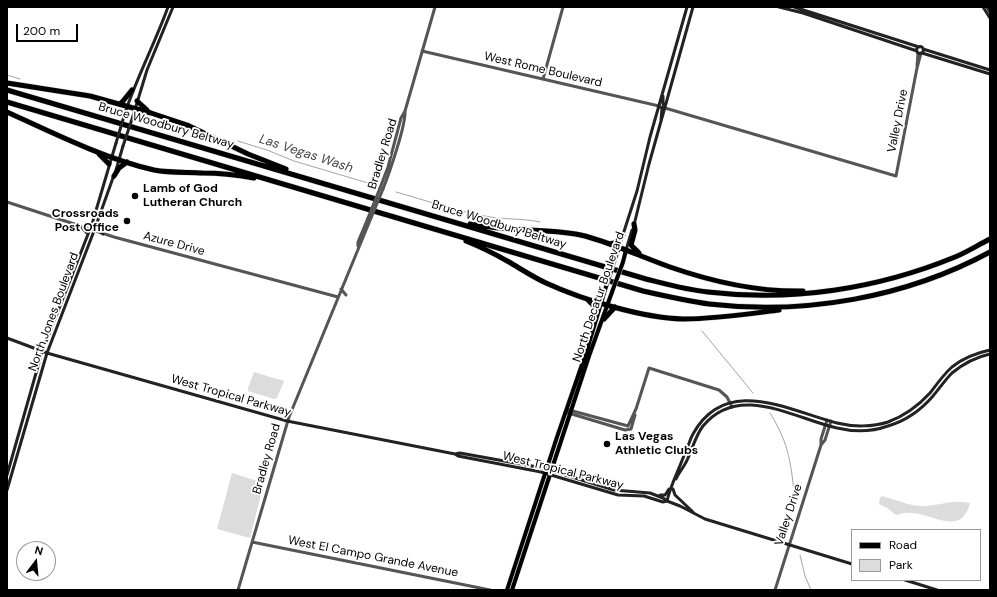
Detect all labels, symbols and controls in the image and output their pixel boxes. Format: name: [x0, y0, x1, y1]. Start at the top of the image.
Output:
scale bar: [18, 16, 80, 42]
text: 200 m: [23, 23, 60, 39]
street label: West Rome Boulevard: [483, 49, 603, 91]
street label: Valley Drive: [885, 88, 911, 154]
street label: Bruce Woodbury Beltway: [97, 100, 235, 152]
street label: Bradley Road: [365, 117, 401, 191]
water label: Las Vegas Wash: [257, 131, 355, 177]
place label: Lamb of God Lutheran Church: [143, 182, 242, 210]
marker: Lamb of God Lutheran Church: [130, 191, 140, 201]
street label: Bruce Woodbury Beltway: [430, 198, 568, 252]
place label: Crossroads Post Office: [52, 207, 119, 235]
marker: Crossroads Post Office: [122, 216, 132, 226]
street label: Azure Drive: [142, 229, 206, 259]
street label: North Decatur Boulevard: [570, 230, 628, 364]
street label: North Jones Boulevard: [26, 251, 82, 373]
street label: West Tropical Parkway: [169, 372, 293, 420]
street label: Bradley Road: [250, 422, 284, 496]
place label: Las Vegas Athletic Clubs: [615, 430, 698, 458]
marker: Las Vegas Athletic Clubs: [602, 439, 612, 449]
street label: West Tropical Parkway: [501, 449, 625, 493]
street label: Valley Drive: [772, 482, 806, 548]
legend: [851, 529, 981, 581]
street label: West El Campo Grande Avenue: [287, 533, 459, 581]
text: Road: [889, 537, 917, 553]
north arrow: [16, 541, 56, 581]
text: N: [33, 543, 45, 558]
text: Park: [889, 557, 913, 573]

